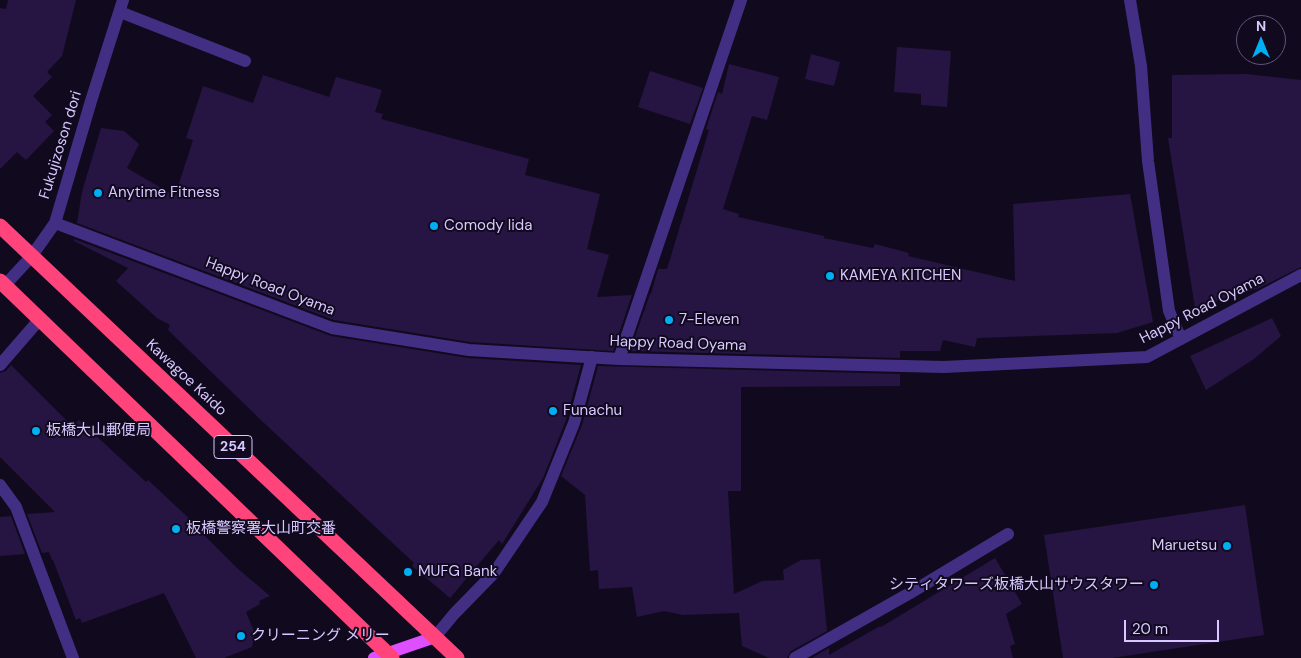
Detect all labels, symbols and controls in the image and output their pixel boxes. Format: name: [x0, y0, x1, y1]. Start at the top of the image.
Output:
north arrow: [1236, 15, 1286, 65]
text: N: [1256, 17, 1266, 35]
street label: Fukujizoson dori: [36, 89, 86, 201]
place label: Anytime Fitness: [108, 184, 220, 202]
marker: Anytime Fitness: [92, 187, 104, 199]
place label: Comody Iida: [444, 217, 532, 235]
marker: Comody Iida: [428, 220, 440, 232]
street label: Happy Road Oyama: [203, 254, 337, 320]
place label: KAMEYA KITCHEN: [840, 267, 961, 285]
marker: KAMEYA KITCHEN: [824, 270, 836, 282]
street label: Happy Road Oyama: [1137, 270, 1267, 348]
place label: 7-Eleven: [679, 311, 739, 329]
marker: 7-Eleven: [663, 314, 675, 326]
street label: Happy Road Oyama: [609, 333, 747, 355]
street label: Kawagoe Kaido: [142, 336, 230, 420]
place label: Funachu: [563, 402, 622, 420]
marker: Funachu: [547, 405, 559, 417]
place label: 板橋大山郵便局: [46, 422, 151, 440]
marker: 板橋大山郵便局: [30, 425, 42, 437]
road number: 254: [214, 436, 252, 458]
place label: 板橋警察署大山町交番: [186, 520, 336, 538]
marker: 板橋警察署大山町交番: [170, 523, 182, 535]
place label: Maruetsu: [1152, 537, 1217, 555]
marker: Maruetsu: [1221, 540, 1233, 552]
place label: MUFG Bank: [418, 563, 497, 581]
marker: MUFG Bank: [402, 566, 414, 578]
place label: シティタワーズ板橋大山サウスタワー: [889, 576, 1144, 594]
marker: シティタワーズ板橋大山サウスタワー: [1148, 579, 1160, 591]
scale bar: [1126, 610, 1221, 642]
text: 20 m: [1132, 619, 1168, 639]
place label: クリーニング メリー: [251, 627, 390, 645]
marker: クリーニング メリー: [235, 630, 247, 642]

